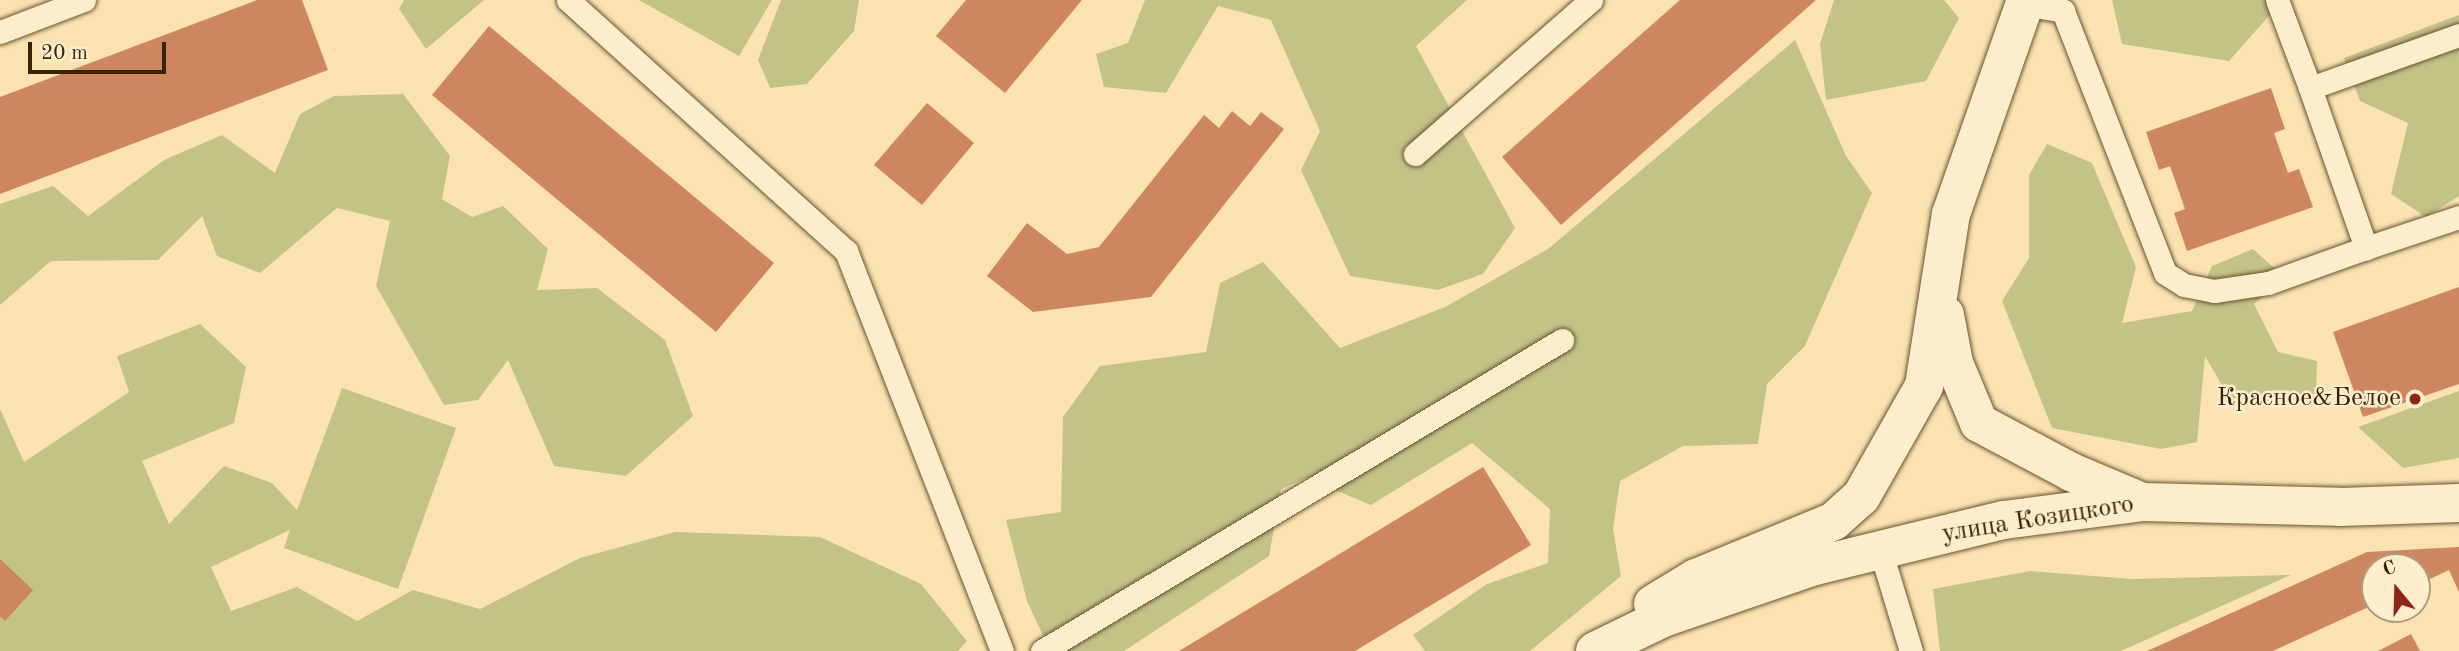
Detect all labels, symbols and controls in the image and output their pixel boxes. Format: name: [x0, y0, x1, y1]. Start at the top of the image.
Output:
scale bar: [32, 28, 170, 72]
text: 20 m: [41, 43, 88, 64]
place label: Красное&Белое: [2217, 383, 2401, 415]
marker: Красное&Белое: [2407, 391, 2423, 407]
street label: улица Козицкого: [1940, 489, 2136, 551]
north arrow: [2361, 553, 2431, 623]
text: С: [2381, 559, 2399, 581]

